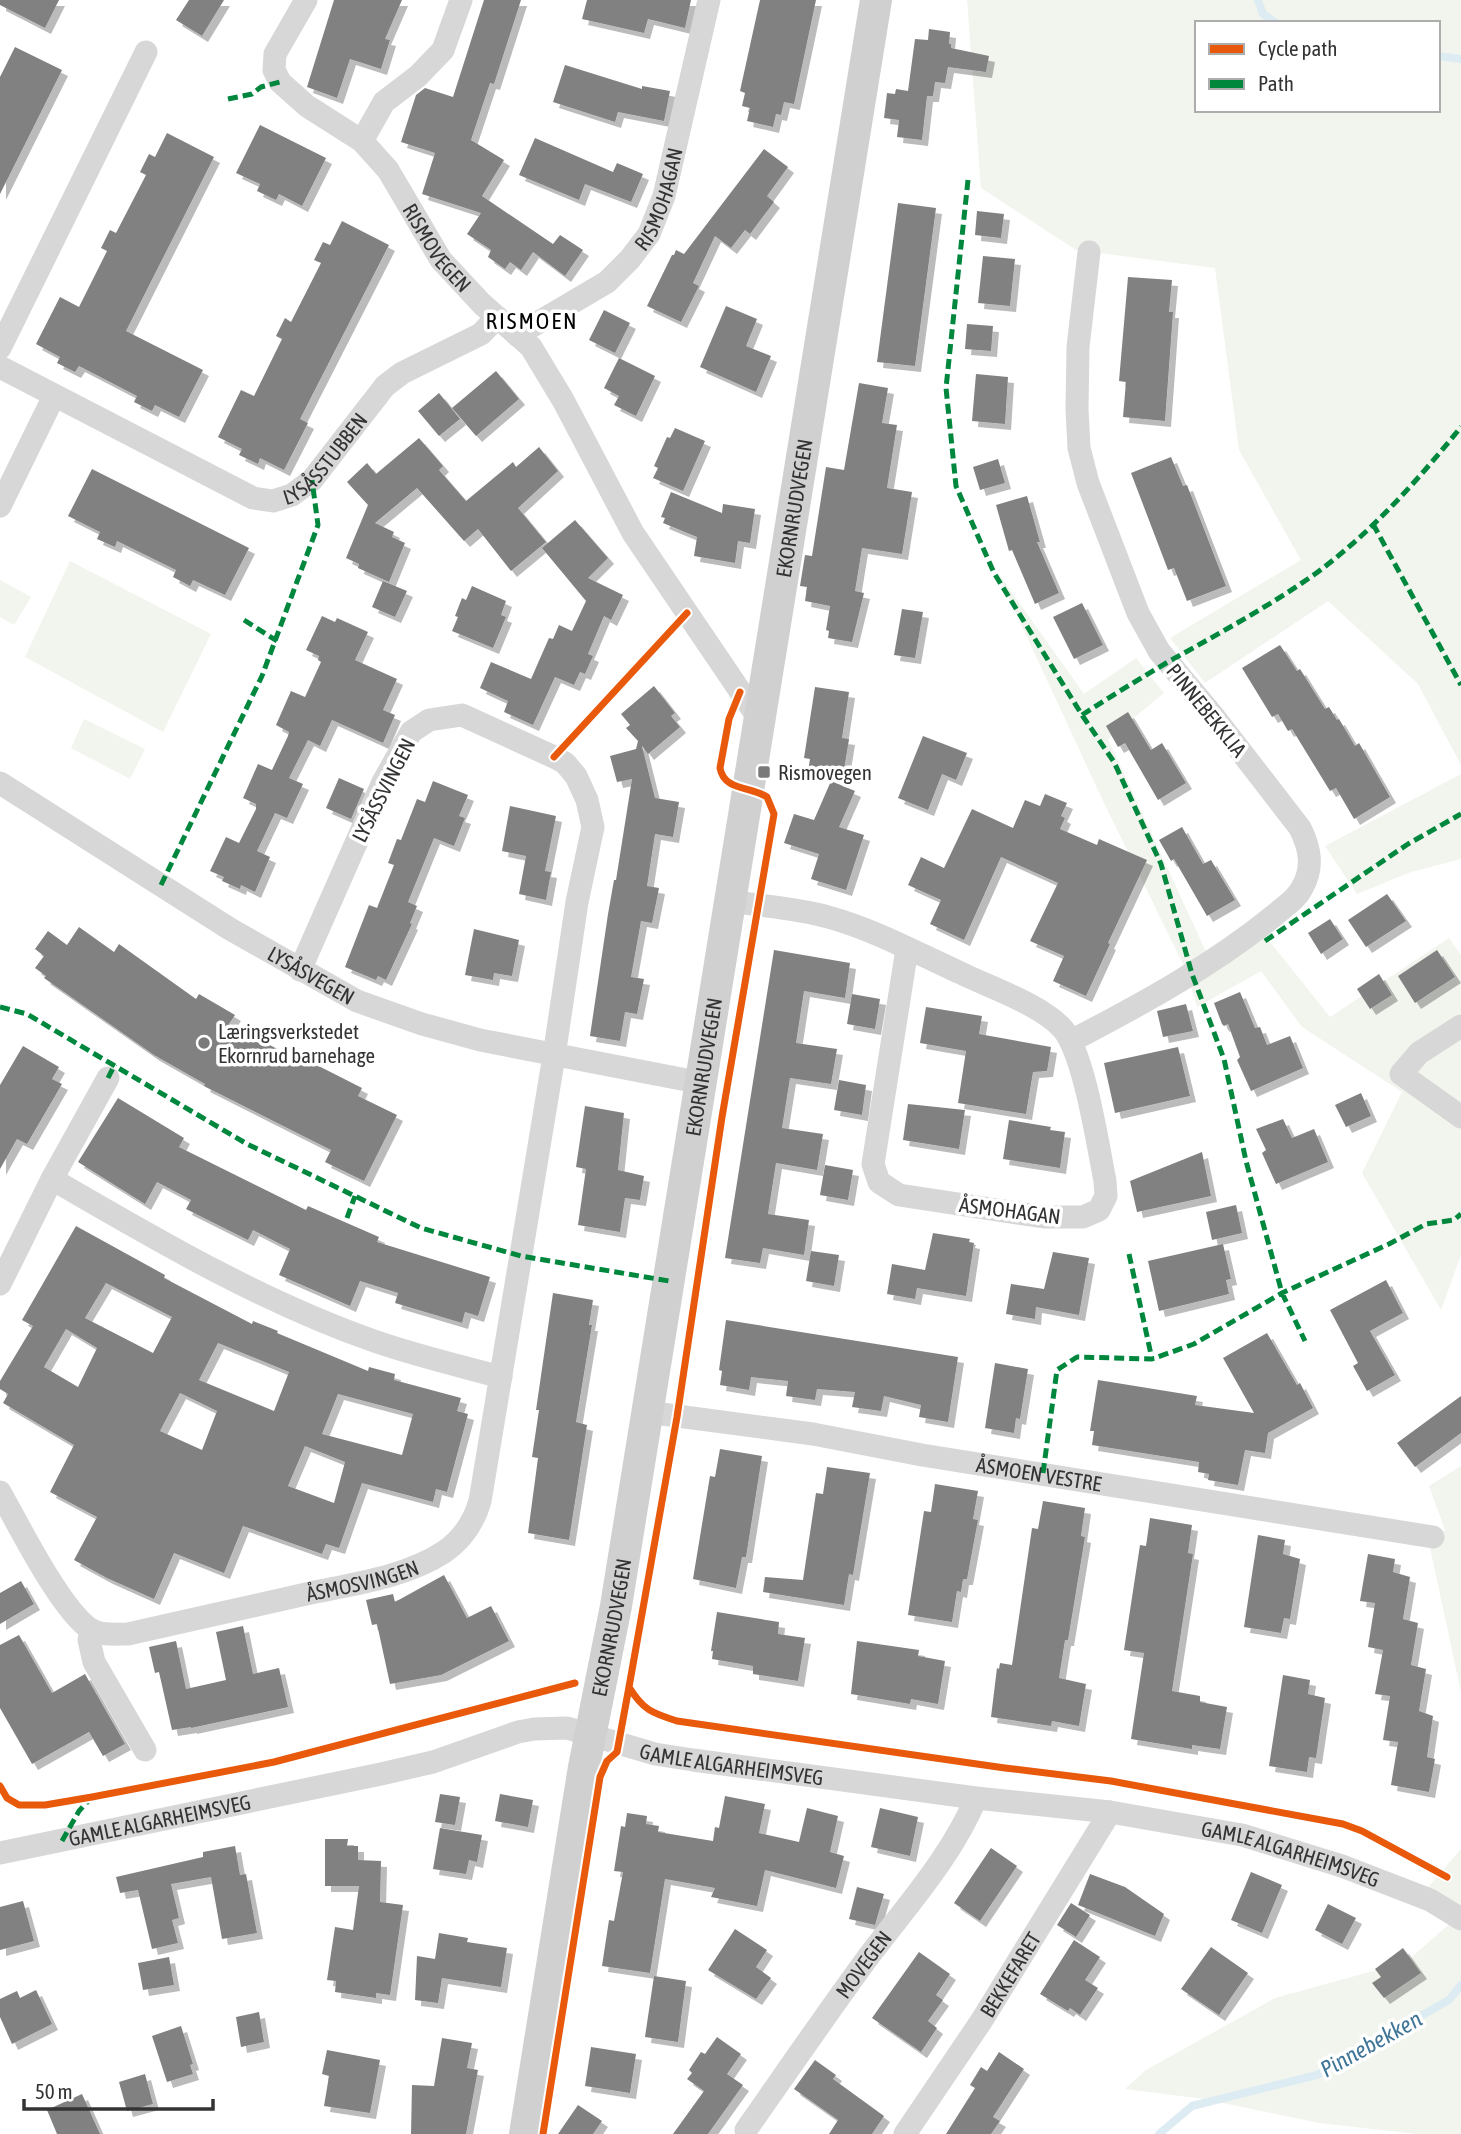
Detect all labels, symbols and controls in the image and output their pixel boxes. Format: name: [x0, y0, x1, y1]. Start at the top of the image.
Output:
legend: [1195, 21, 1440, 112]
text: Cycle path: [1258, 36, 1337, 60]
text: Path: [1258, 71, 1294, 95]
street label: RISMOHAGAN: [629, 145, 687, 255]
street label: RISMOVEGEN: [398, 199, 476, 297]
district label: RISMOEN: [485, 308, 579, 334]
street label: LYSÅSSTUBBEN: [280, 408, 372, 509]
street label: EKORNRUDVEGEN: [771, 437, 817, 579]
street label: PINNEBEKKLIA: [1162, 659, 1252, 762]
street label: LYSÅSSVINGEN: [347, 734, 419, 846]
place label: Rismovegen: [778, 760, 872, 784]
marker: Rismovegen: [756, 764, 772, 780]
street label: LYSÅSVEGEN: [264, 941, 359, 1009]
street label: EKORNRUDVEGEN: [680, 996, 726, 1138]
place label: Læringsverkstedet Ekornrud barnehage: [218, 1019, 375, 1067]
marker: Læringsverkstedet Ekornrud barnehage: [196, 1035, 212, 1051]
street label: ÅSMOHAGAN: [958, 1192, 1062, 1228]
street label: ÅSMOEN VESTRE: [975, 1452, 1103, 1496]
street label: ÅSMOSVINGEN: [304, 1555, 422, 1606]
street label: EKORNRUDVEGEN: [586, 1557, 636, 1698]
street label: GAMLE ALGARHEIMSVEG: [637, 1738, 825, 1789]
street label: GAMLE ALGARHEIMSVEG: [66, 1789, 253, 1850]
street label: GAMLE ALGARHEIMSVEG: [1200, 1816, 1383, 1891]
street label: MOVEGEN: [830, 1926, 896, 2003]
street label: BEKKEFARET: [975, 1928, 1045, 2021]
water label: Pinnebekken: [1316, 2006, 1426, 2082]
scale bar: [24, 2068, 214, 2112]
text: 50 m: [35, 2079, 73, 2103]

